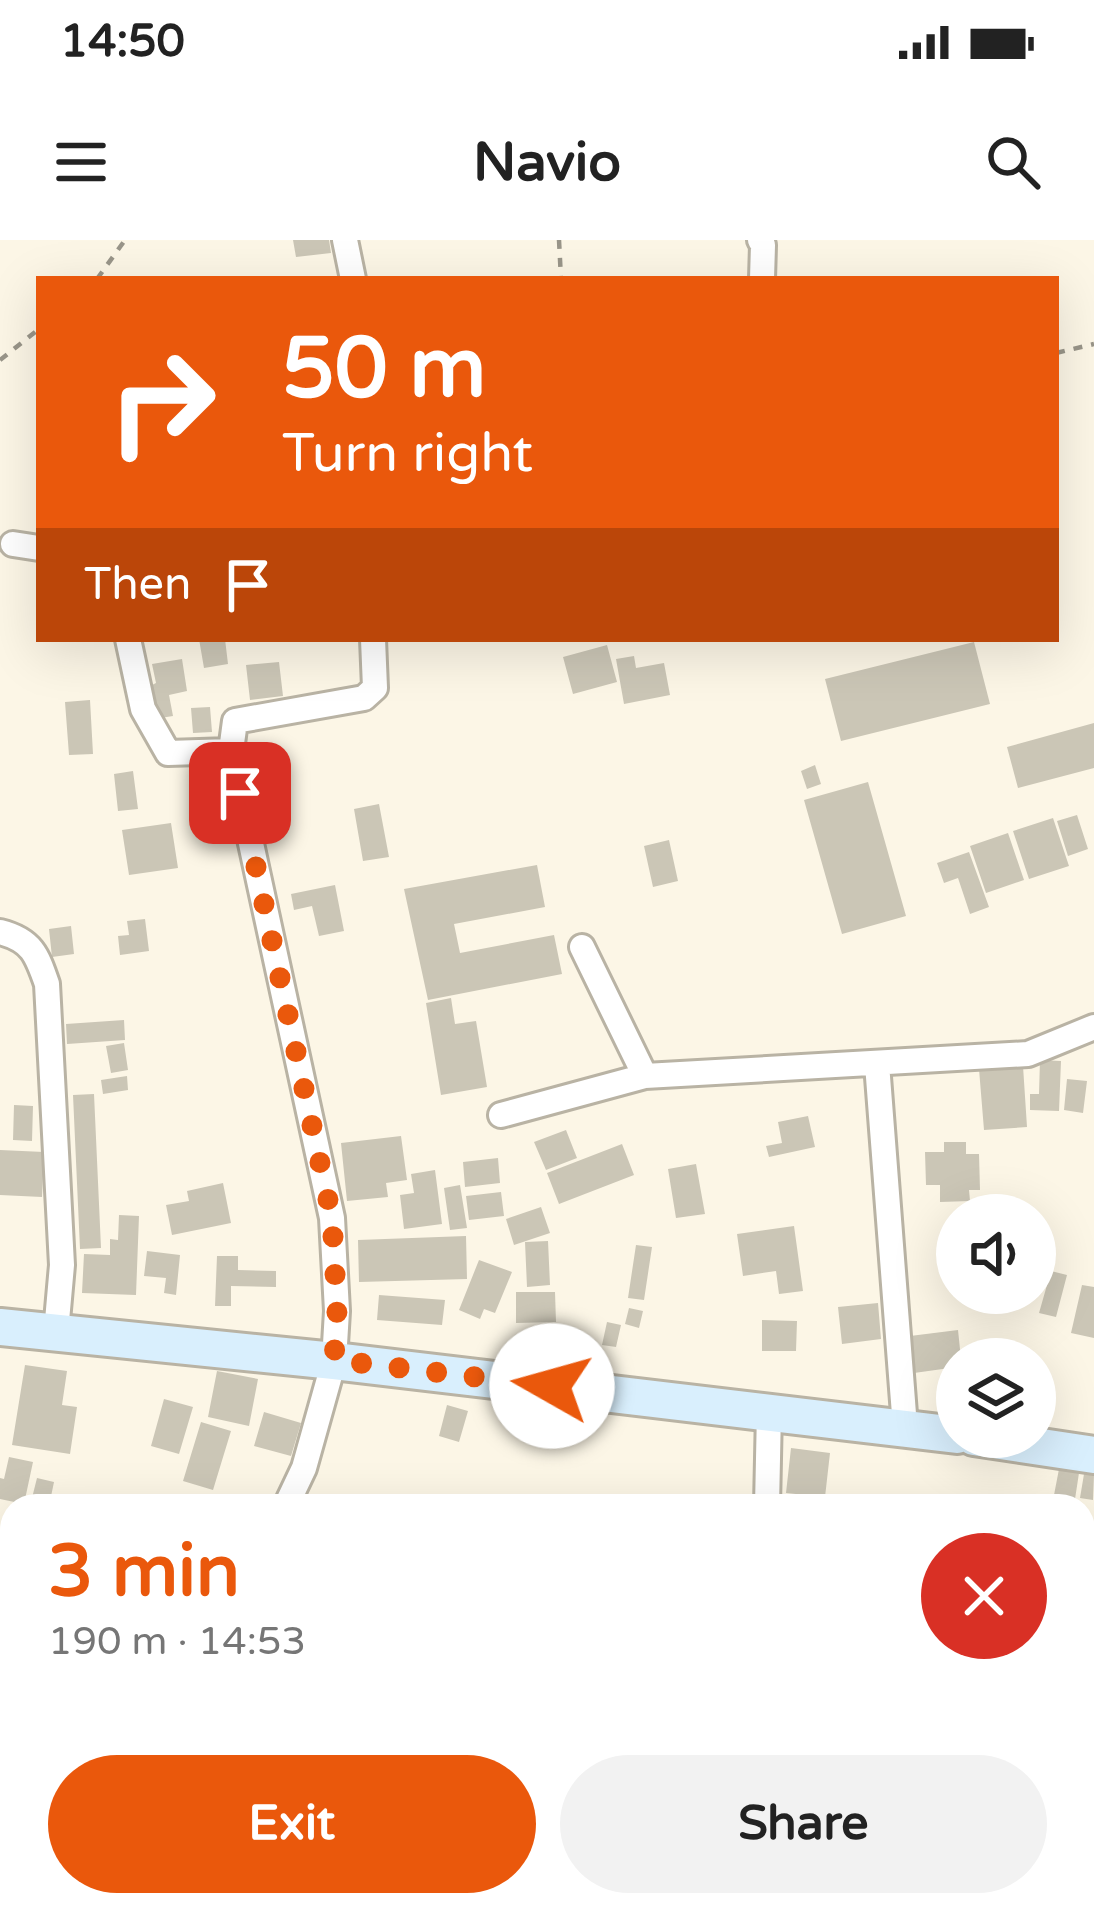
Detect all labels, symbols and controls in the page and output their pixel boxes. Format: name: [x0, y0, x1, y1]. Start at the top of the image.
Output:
text: 14:50: [60, 15, 185, 69]
icon: menu: [48, 129, 114, 195]
icon: search: [980, 129, 1046, 195]
text: Navio: [473, 130, 621, 195]
text: 50 m: [282, 319, 486, 420]
icon: right: [84, 324, 240, 480]
text: Turn right: [282, 421, 533, 486]
icon: arrive: [215, 552, 281, 618]
text: Then: [84, 558, 191, 612]
pin: [189, 742, 291, 844]
icon: arrive: [207, 760, 273, 826]
map controls: [936, 1194, 1056, 1458]
button: sound: [936, 1194, 1056, 1314]
position arrow: [489, 1323, 615, 1449]
button: layers: [936, 1338, 1056, 1458]
text: 3 min: [48, 1529, 240, 1616]
button: close: [921, 1533, 1047, 1659]
text: 190 m · 14:53: [48, 1618, 306, 1665]
button: Exit: [48, 1755, 536, 1893]
button: Share: [560, 1755, 1047, 1893]

